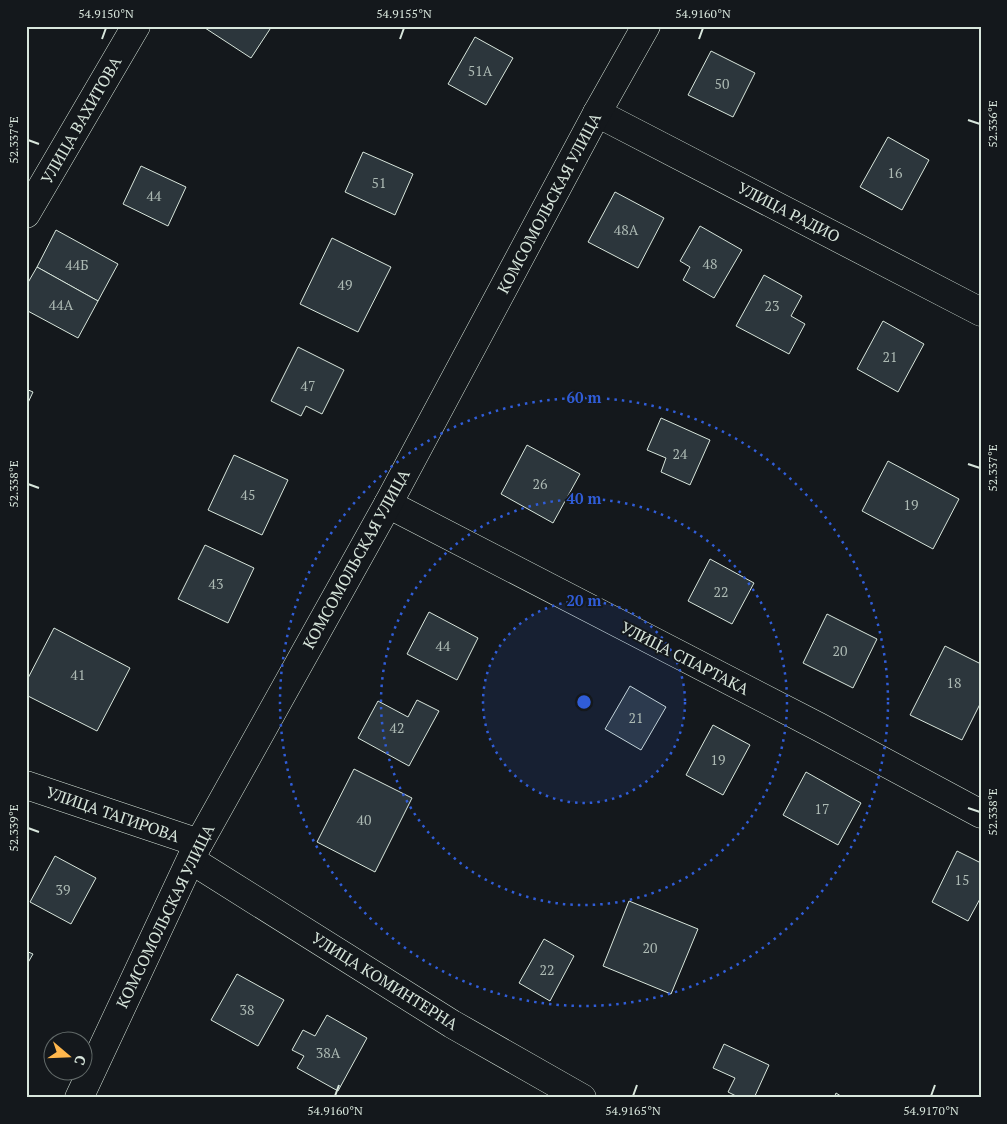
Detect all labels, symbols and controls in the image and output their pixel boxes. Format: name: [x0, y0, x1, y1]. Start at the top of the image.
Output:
text: 54.9150°N: [78, 6, 134, 21]
text: 54.9155°N: [376, 6, 432, 21]
text: 54.9160°N: [675, 6, 731, 21]
street label: УЛИЦА ВАХИТОВА: [36, 52, 126, 188]
house number: 51А: [468, 61, 493, 80]
house number: 50: [715, 74, 729, 93]
text: 52.336°E: [985, 100, 1000, 148]
street label: КОМСОМОЛЬСКАЯ УЛИЦА: [492, 109, 606, 297]
text: 52.337°E: [6, 116, 21, 164]
house number: 16: [888, 163, 903, 182]
house number: 51: [372, 173, 386, 192]
street label: УЛИЦА РАДИО: [734, 177, 844, 247]
house number: 44: [147, 186, 162, 205]
house number: 48А: [614, 220, 639, 239]
house number: 48: [703, 254, 717, 273]
house number: 44Б: [65, 255, 89, 274]
house number: 49: [338, 275, 352, 294]
house number: 44А: [49, 295, 74, 314]
house number: 23: [765, 296, 779, 315]
house number: 21: [883, 347, 897, 366]
house number: 47: [301, 376, 315, 395]
text: 60 m: [567, 387, 602, 407]
house number: 24: [673, 444, 688, 463]
text: 52.337°E: [985, 444, 1000, 492]
text: 52.338°E: [6, 460, 21, 508]
street label: КОМСОМОЛЬСКАЯ УЛИЦА: [297, 465, 415, 653]
house number: 26: [533, 474, 548, 493]
house number: 45: [241, 485, 255, 504]
text: 40 m: [567, 488, 602, 508]
house number: 19: [904, 495, 918, 514]
house number: 43: [209, 574, 223, 593]
house number: 22: [714, 582, 728, 601]
text: 20 m: [567, 590, 602, 610]
street label: УЛИЦА СПАРТАКА: [617, 616, 753, 700]
house number: 44: [436, 636, 451, 655]
house number: 20: [833, 641, 847, 660]
house number: 41: [71, 665, 85, 684]
house number: 18: [947, 673, 961, 692]
centre of rings: [575, 693, 593, 711]
house number: 21: [629, 708, 643, 727]
house number: 42: [390, 718, 404, 737]
house number: 19: [711, 750, 725, 769]
street label: УЛИЦА ТАГИРОВА: [43, 781, 183, 847]
text: 52.338°E: [985, 788, 1000, 836]
house number: 17: [815, 799, 829, 818]
text: 52.339°E: [6, 804, 21, 852]
house number: 40: [357, 810, 371, 829]
street label: КОМСОМОЛЬСКАЯ УЛИЦА: [111, 820, 219, 1012]
house number: 15: [955, 870, 969, 889]
house number: 39: [56, 880, 70, 899]
street label: УЛИЦА КОМИНТЕРНА: [308, 927, 462, 1035]
house number: 20: [643, 938, 657, 957]
house number: 22: [540, 960, 554, 979]
house number: 38: [240, 1000, 254, 1019]
north arrow: [42, 1032, 92, 1082]
house number: 38А: [316, 1043, 341, 1062]
text: С: [70, 1053, 91, 1068]
text: 54.9160°N: [307, 1103, 363, 1118]
text: 54.9165°N: [605, 1103, 661, 1118]
text: 54.9170°N: [903, 1103, 959, 1118]

